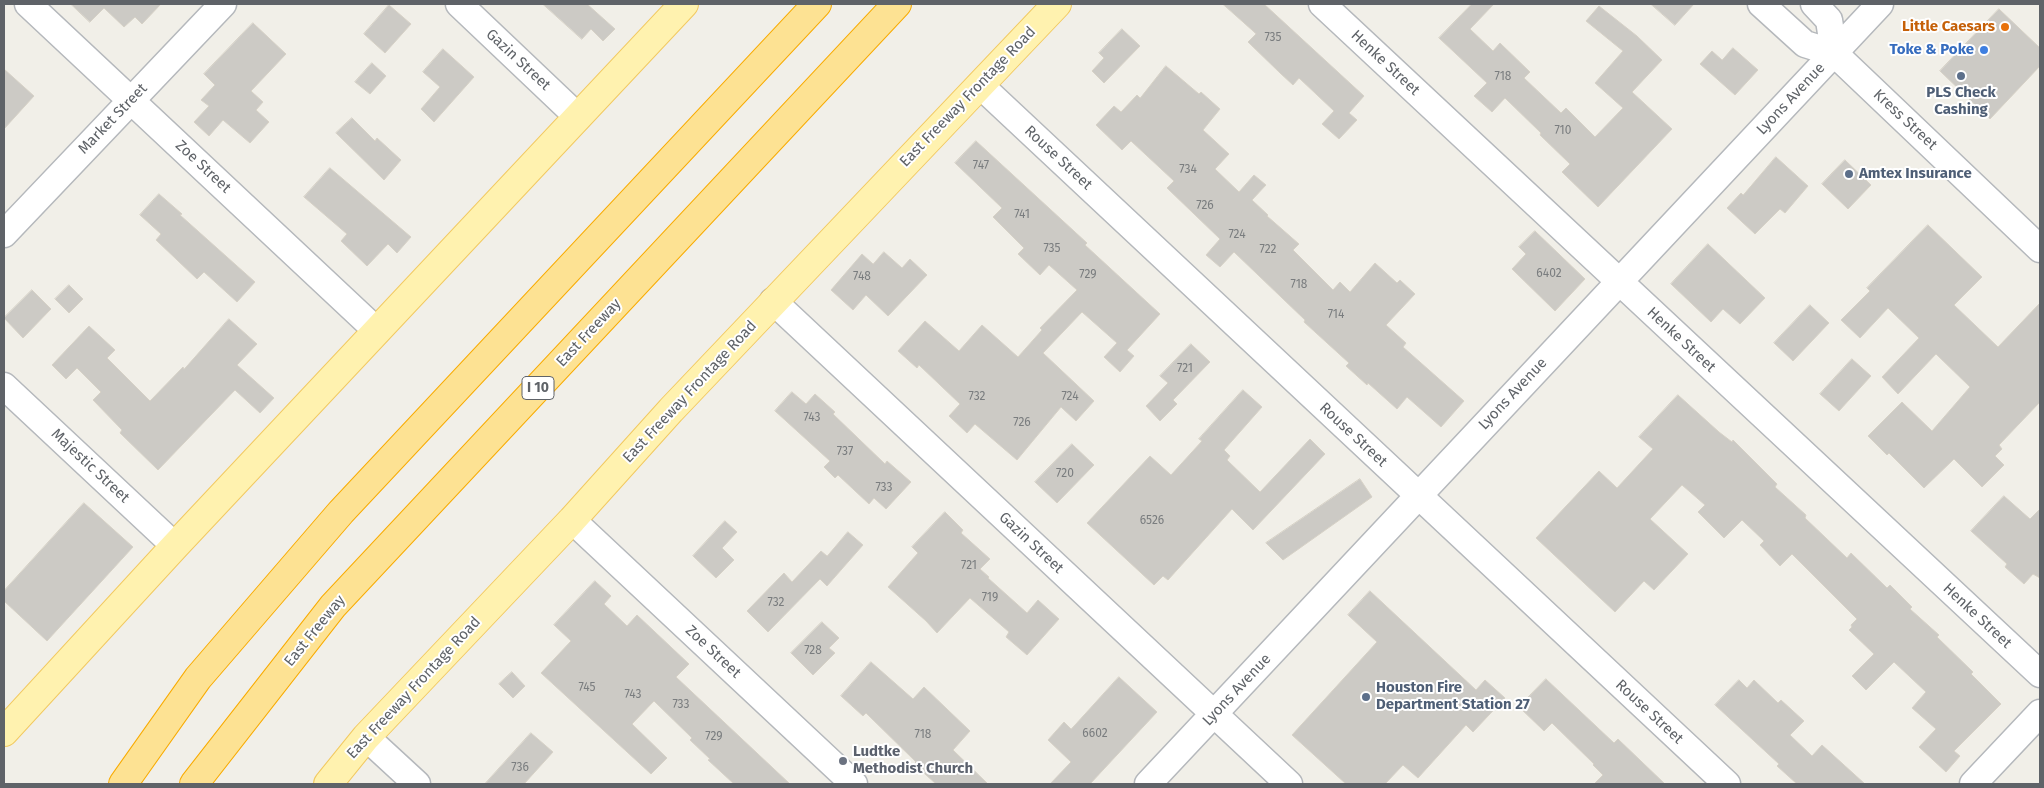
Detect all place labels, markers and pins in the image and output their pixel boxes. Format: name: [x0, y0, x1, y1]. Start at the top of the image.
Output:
place label: Little Caesars: [1902, 18, 1995, 36]
marker: Little Caesars: [1999, 21, 2011, 33]
place label: Toke & Poke: [1889, 41, 1974, 59]
marker: Toke & Poke: [1978, 44, 1990, 56]
marker: PLS Check Cashing: [1955, 70, 1967, 82]
place label: PLS Check Cashing: [1926, 84, 1996, 119]
place label: Amtex Insurance: [1859, 165, 1972, 183]
marker: Amtex Insurance: [1843, 168, 1855, 180]
place label: Houston Fire Department Station 27: [1376, 679, 1530, 714]
marker: Houston Fire Department Station 27: [1360, 691, 1372, 703]
place label: Ludtke Methodist Church: [853, 743, 973, 778]
marker: Ludtke Methodist Church: [837, 755, 849, 767]

